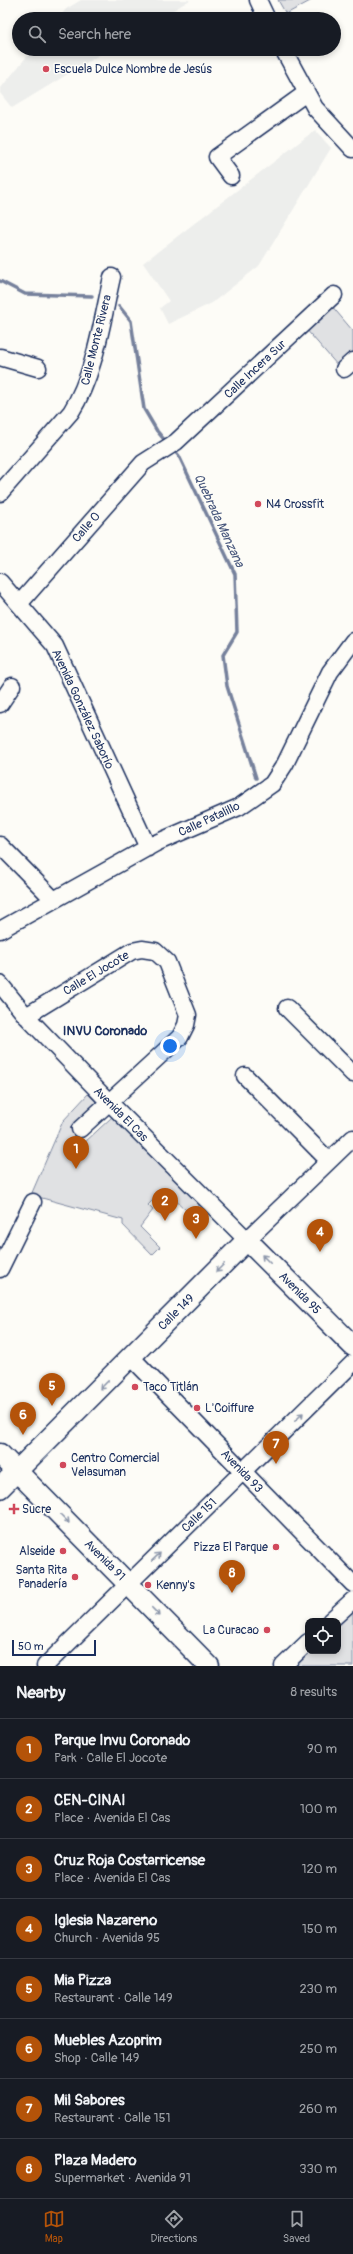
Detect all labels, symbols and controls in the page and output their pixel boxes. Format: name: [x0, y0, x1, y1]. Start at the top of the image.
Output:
search box: [12, 12, 341, 56]
icon: search: [26, 23, 48, 45]
text: Search here: [58, 25, 131, 44]
place label: Escuela Dulce Nombre de Jesús: [54, 62, 213, 77]
marker: Escuela Dulce Nombre de Jesús: [41, 64, 51, 74]
street label: Calle Monte Rivera: [78, 293, 115, 387]
street label: Calle Incera Sur: [221, 336, 290, 402]
water label: Quebrada Manzana: [190, 471, 248, 571]
place label: N4 Crossfit: [266, 497, 324, 512]
marker: N4 Crossfit: [253, 499, 263, 509]
street label: Calle 0: [69, 509, 104, 546]
street label: Avenida González Saborío: [48, 647, 117, 772]
street label: Calle Patalillo: [176, 798, 243, 840]
street label: Calle El Jocote: [61, 948, 132, 999]
district label: INVU Coronado: [63, 1023, 147, 1039]
your location: [160, 1036, 180, 1056]
street label: Avenida El Cas: [90, 1084, 152, 1145]
pin: 1: [63, 1136, 89, 1169]
pin: 2: [152, 1188, 178, 1221]
pin: 3: [183, 1206, 209, 1239]
pin: 4: [307, 1219, 333, 1252]
one-way arrow: [261, 1254, 271, 1264]
one-way arrow: [215, 1263, 224, 1273]
street label: Avenida 95: [275, 1269, 324, 1318]
street label: Calle 149: [155, 1291, 198, 1334]
pin: 5: [39, 1373, 65, 1406]
one-way arrow: [99, 1380, 109, 1389]
place label: Taco Titlán: [143, 1380, 199, 1395]
marker: Taco Titlán: [130, 1382, 140, 1392]
place label: L'Coiffure: [205, 1401, 254, 1416]
pin: 6: [10, 1402, 36, 1435]
marker: L'Coiffure: [192, 1403, 202, 1413]
one-way arrow: [294, 1412, 304, 1422]
pin: 7: [263, 1431, 289, 1464]
street label: Avenida 93: [217, 1447, 266, 1496]
place label: Centro Comercial Velasuman: [71, 1451, 160, 1480]
marker: Centro Comercial Velasuman: [58, 1460, 68, 1470]
street label: Calle 151: [179, 1495, 220, 1536]
place label: Sucre: [22, 1502, 51, 1517]
marker: Sucre: [9, 1504, 19, 1514]
one-way arrow: [60, 1514, 70, 1524]
street label: Avenida 91: [81, 1537, 128, 1584]
place label: Pizza El Parque: [193, 1540, 268, 1555]
marker: Pizza El Parque: [271, 1542, 281, 1552]
place label: Alseide: [19, 1544, 55, 1559]
marker: Alseide: [58, 1546, 68, 1556]
one-way arrow: [151, 1552, 161, 1562]
pin: 8: [219, 1560, 245, 1593]
place label: Santa Rita Panadería: [16, 1563, 67, 1592]
marker: Santa Rita Panadería: [70, 1572, 80, 1582]
place label: Kenny's: [156, 1578, 196, 1593]
marker: Kenny's: [143, 1580, 153, 1590]
one-way arrow: [151, 1607, 161, 1617]
map controls: [305, 1618, 341, 1654]
button: locate: [305, 1618, 341, 1654]
place label: La Curacao: [203, 1623, 260, 1638]
marker: La Curacao: [262, 1625, 272, 1635]
scale bar: [12, 1638, 96, 1657]
text: 50 m: [18, 1640, 44, 1653]
text: Nearby: [16, 1682, 65, 1703]
text: 8 results: [291, 1684, 337, 1700]
text: Parque Invu Coronado: [54, 1731, 190, 1750]
text: 1: [26, 1741, 32, 1757]
text: 90 m: [307, 1741, 337, 1757]
text: Park · Calle El Jocote: [54, 1750, 167, 1766]
text: CEN-CINAI: [54, 1791, 125, 1810]
text: 2: [25, 1801, 33, 1817]
text: 100 m: [300, 1801, 337, 1817]
text: Place · Avenida El Cas: [54, 1810, 170, 1826]
text: Cruz Roja Costarricense: [54, 1851, 205, 1870]
text: 3: [25, 1861, 33, 1877]
text: 120 m: [301, 1861, 337, 1877]
text: Place · Avenida El Cas: [54, 1870, 170, 1886]
text: Iglesia Nazareno: [54, 1911, 157, 1930]
text: 4: [25, 1921, 33, 1937]
text: 150 m: [302, 1921, 337, 1937]
text: Church · Avenida 95: [54, 1930, 160, 1946]
text: Mia Pizza: [54, 1971, 111, 1990]
text: 5: [25, 1981, 33, 1997]
text: 230 m: [300, 1981, 337, 1997]
text: Restaurant · Calle 149: [54, 1990, 173, 2006]
text: Muebles Azoprim: [54, 2031, 162, 2050]
text: 6: [25, 2041, 33, 2057]
text: 250 m: [299, 2041, 337, 2057]
text: Shop · Calle 149: [54, 2050, 140, 2066]
text: Mil Sabores: [54, 2091, 125, 2110]
text: 7: [26, 2101, 32, 2117]
text: 260 m: [299, 2101, 337, 2117]
text: Restaurant · Calle 151: [54, 2110, 171, 2126]
text: Plaza Madero: [54, 2151, 137, 2170]
text: 8: [26, 2161, 32, 2177]
text: 330 m: [299, 2161, 337, 2177]
text: Supermarket · Avenida 91: [54, 2170, 191, 2186]
tab: Map: [43, 2208, 65, 2245]
tab: Directions: [151, 2208, 197, 2245]
tab: Saved: [283, 2208, 310, 2245]

